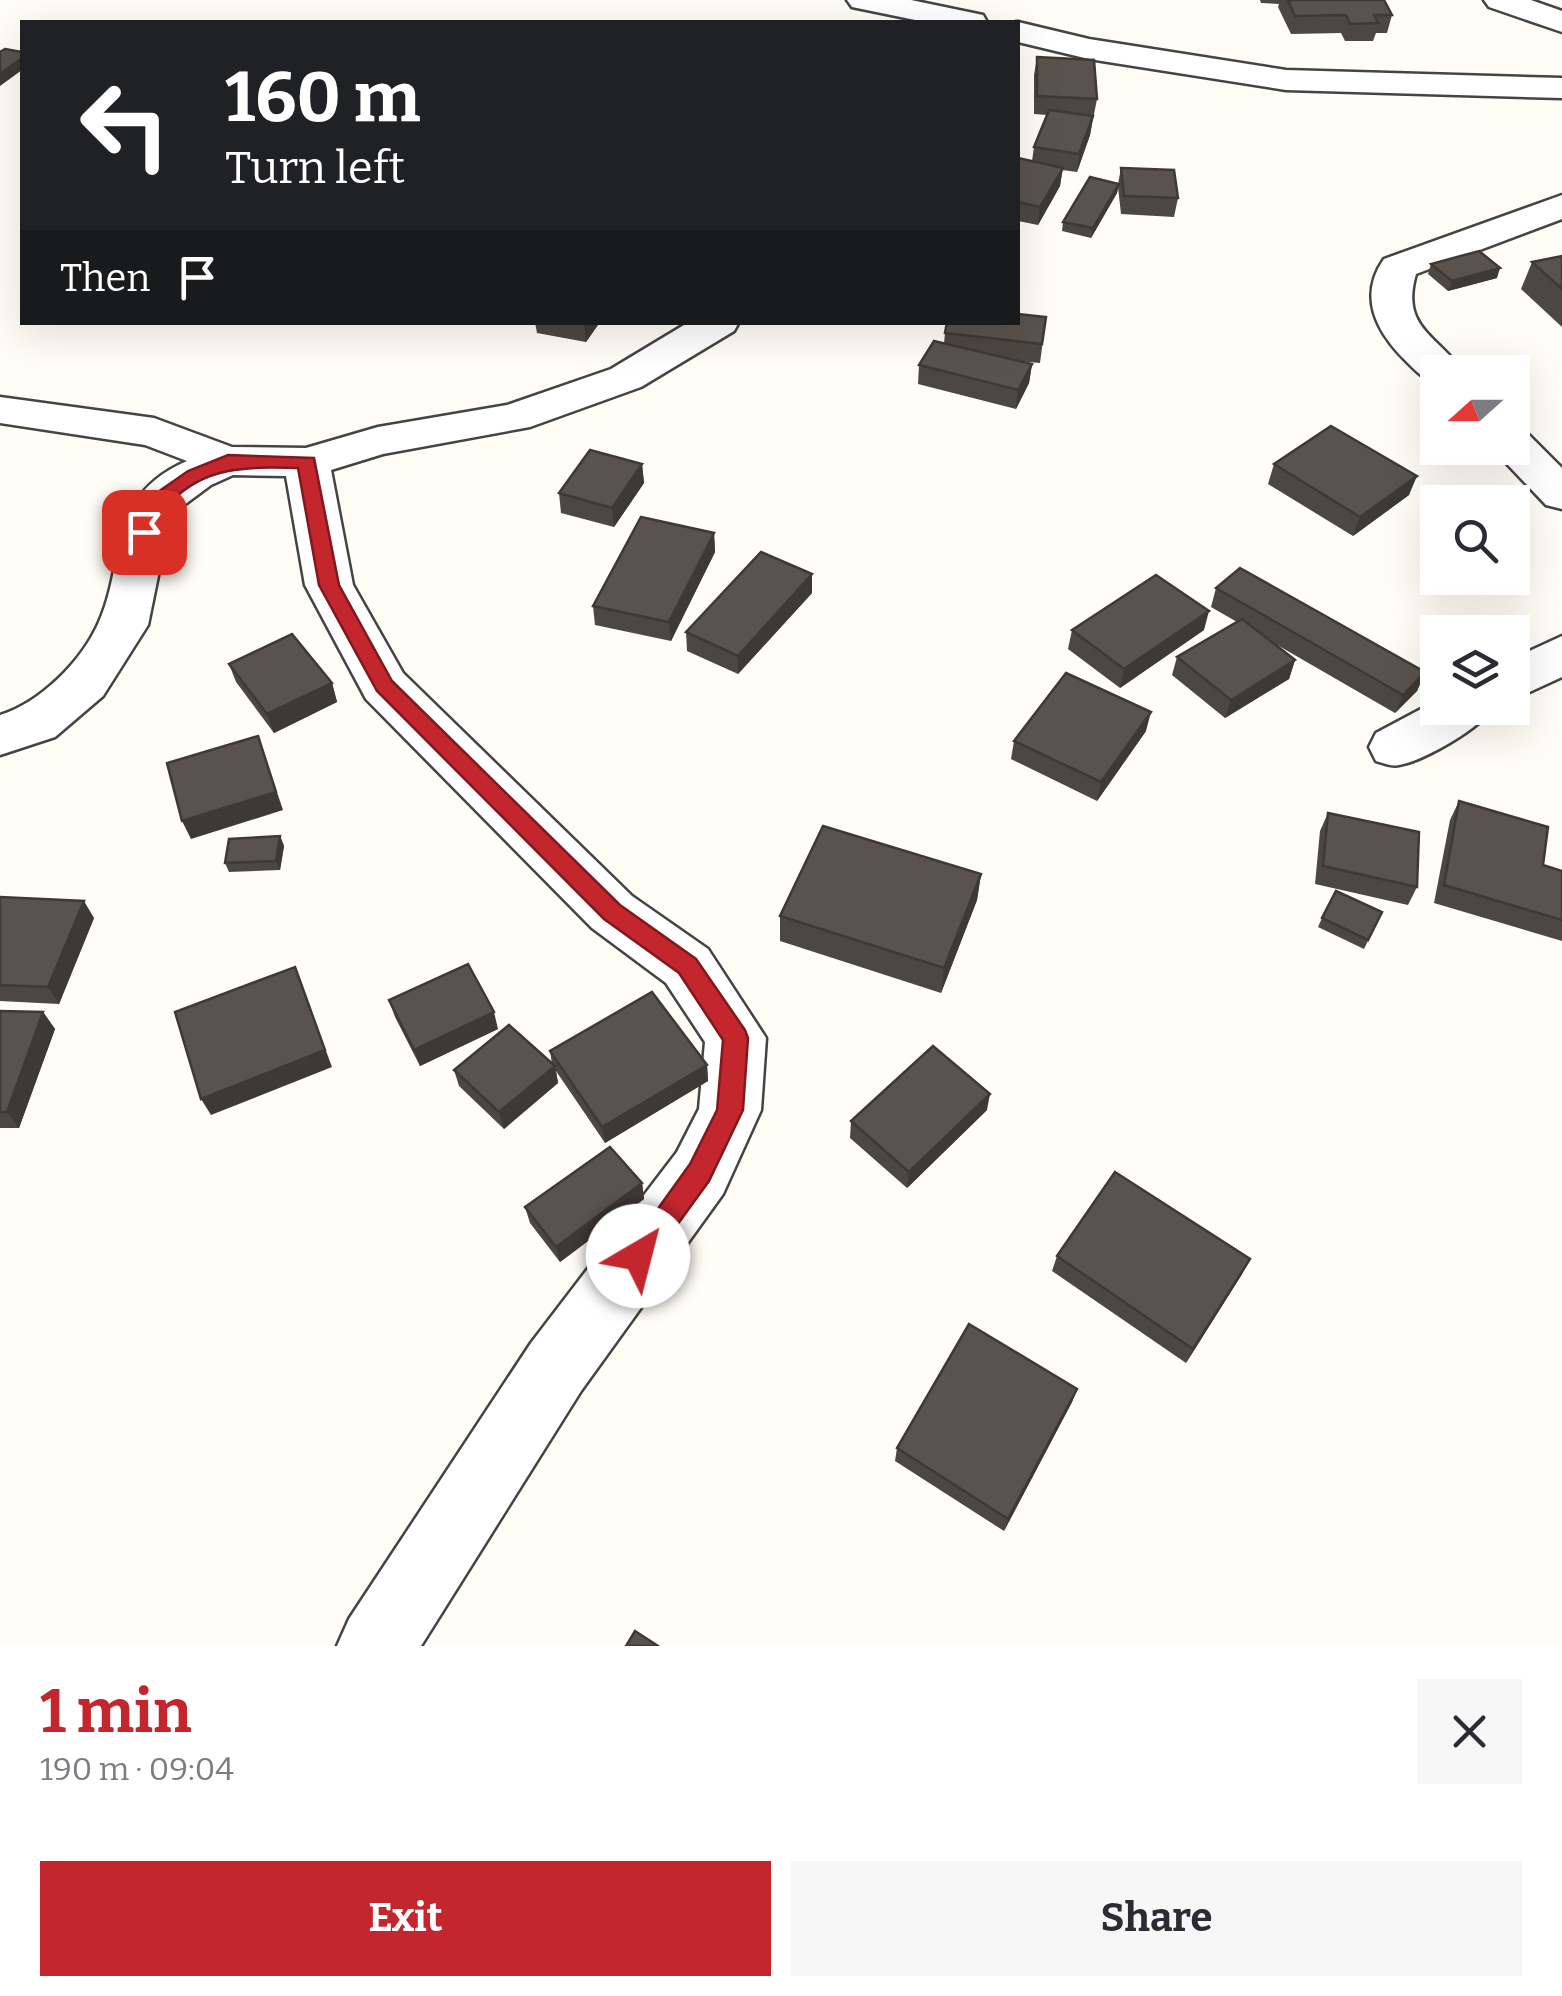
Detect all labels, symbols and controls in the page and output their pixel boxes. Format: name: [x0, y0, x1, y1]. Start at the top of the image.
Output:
text: 160 m: [225, 56, 420, 140]
icon: left: [60, 60, 190, 190]
text: Turn left: [225, 141, 405, 195]
icon: arrive: [170, 250, 225, 305]
text: Then: [60, 255, 150, 301]
north arrow: [1420, 355, 1530, 465]
map controls: [1420, 355, 1530, 725]
button: search: [1420, 485, 1530, 595]
pin: [102, 490, 187, 575]
icon: arrive: [117, 505, 172, 560]
button: layers: [1420, 615, 1530, 725]
position arrow: [586, 1204, 690, 1308]
text: 1 min: [40, 1676, 192, 1748]
button: close: [1417, 1679, 1522, 1784]
text: 190 m · 09:04: [40, 1750, 234, 1788]
button: Exit: [40, 1861, 771, 1976]
button: Share: [791, 1861, 1522, 1976]

